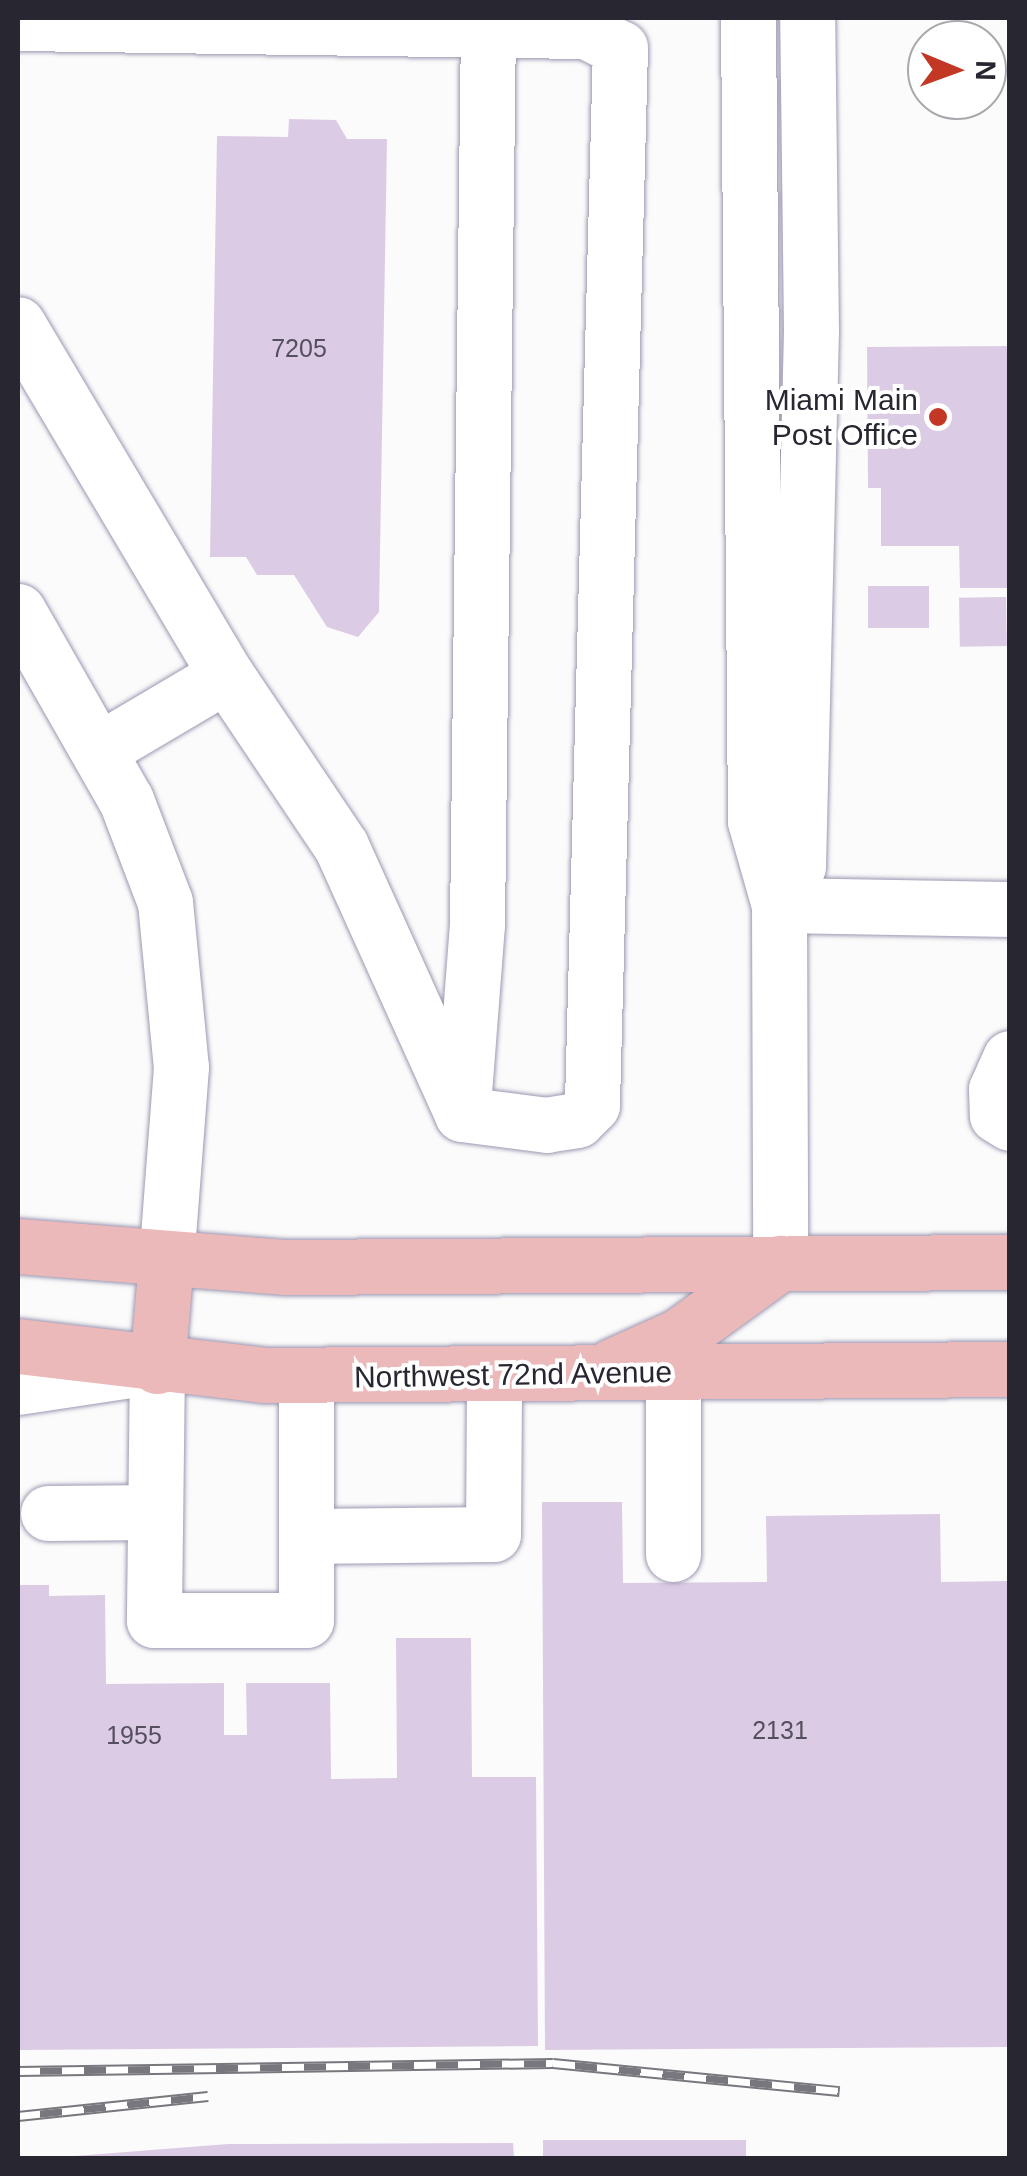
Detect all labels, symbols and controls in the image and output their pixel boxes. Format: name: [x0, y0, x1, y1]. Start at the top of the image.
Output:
north arrow: [907, 20, 1007, 120]
text: N: [970, 60, 1001, 81]
house number: 7205: [271, 333, 327, 363]
place label: Miami Main Post Office: [765, 382, 918, 452]
marker: Miami Main Post Office: [927, 406, 949, 428]
street label: Northwest 72nd Avenue: [353, 1354, 673, 1396]
house number: 2131: [752, 1715, 808, 1745]
house number: 1955: [106, 1720, 162, 1750]

